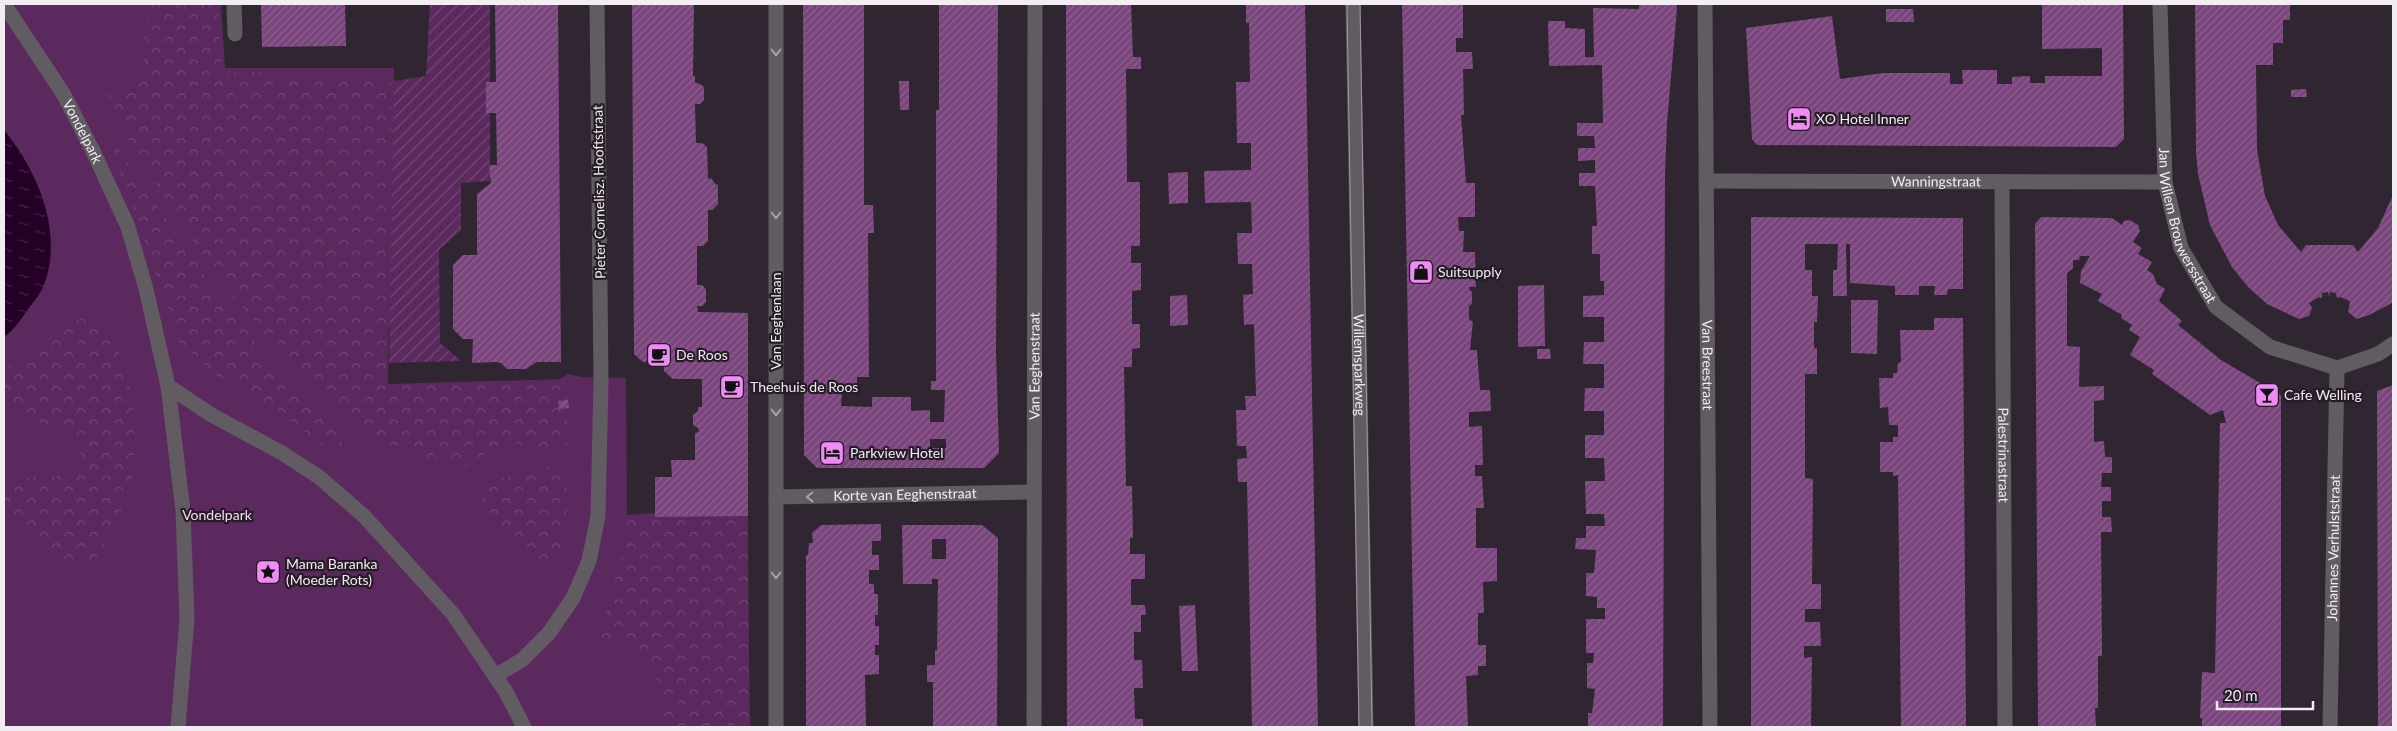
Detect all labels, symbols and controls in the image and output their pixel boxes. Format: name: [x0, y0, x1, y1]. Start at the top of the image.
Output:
one-way arrow: [771, 49, 781, 57]
street label: Vondelpark: [60, 96, 107, 167]
street label: Pieter Cornelisz. Hooftstraat: [588, 105, 609, 279]
hotel icon: XO Hotel Inner: [1786, 106, 1812, 132]
place label: XO Hotel Inner: [1816, 110, 1909, 127]
street label: Jan Willem Brouwersstraat: [2156, 147, 2221, 306]
street label: Wanningstraat: [1891, 172, 1981, 190]
one-way arrow: [771, 212, 781, 219]
shop icon: Suitsupply: [1408, 259, 1434, 285]
place label: Suitsupply: [1438, 263, 1503, 280]
street label: Van Eeghenlaan: [767, 272, 784, 370]
street label: Van Eeghenstraat: [1025, 312, 1043, 420]
street label: Willemsparkweg: [1351, 314, 1369, 416]
street label: Van Breestraat: [1699, 320, 1717, 410]
cafe icon: De Roos: [646, 342, 672, 368]
place label: De Roos: [676, 346, 728, 363]
cafe icon: Theehuis de Roos: [719, 374, 745, 400]
place label: Theehuis de Roos: [750, 378, 858, 395]
bar icon: Cafe Welling: [2254, 382, 2280, 408]
place label: Cafe Welling: [2284, 386, 2362, 403]
street label: Palestrinastraat: [1995, 407, 2013, 503]
one-way arrow: [771, 409, 781, 417]
hotel icon: Parkview Hotel: [819, 440, 845, 466]
place label: Parkview Hotel: [850, 444, 944, 461]
street label: Johannes Verhulststraat: [2323, 475, 2343, 621]
street label: Korte van Eeghenstraat: [833, 484, 977, 504]
one-way arrow: [806, 492, 814, 502]
park label: Vondelpark: [182, 506, 253, 523]
place label: Mama Baranka (Moeder Rots): [286, 555, 378, 588]
place icon: Mama Baranka (Moeder Rots): [255, 559, 281, 585]
one-way arrow: [771, 572, 781, 579]
scale bar: [2217, 678, 2313, 710]
text: 20 m: [2224, 686, 2258, 704]

